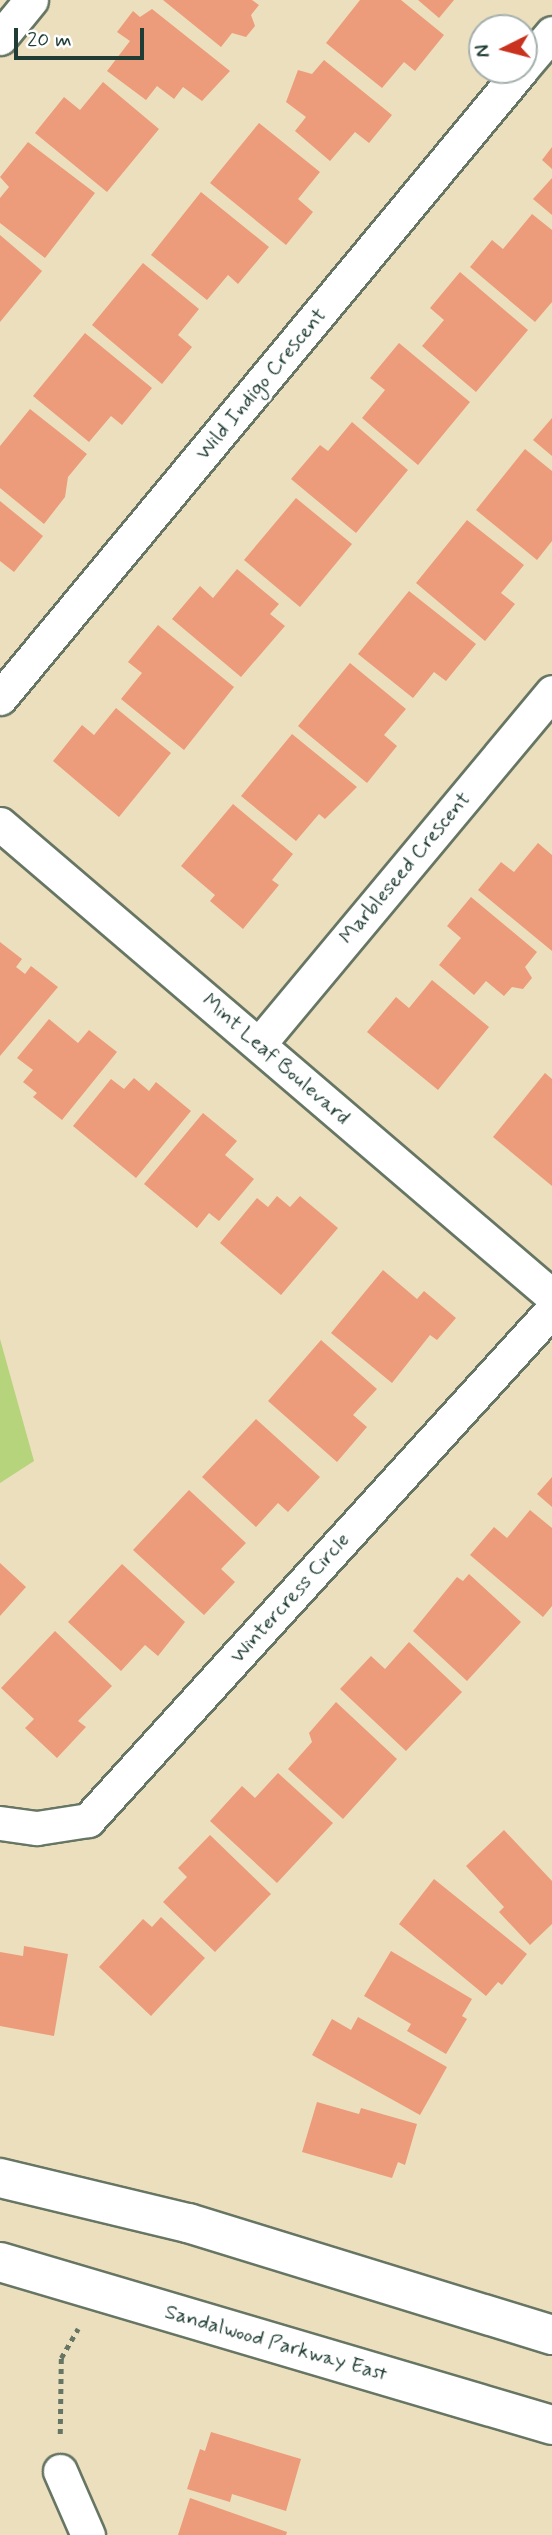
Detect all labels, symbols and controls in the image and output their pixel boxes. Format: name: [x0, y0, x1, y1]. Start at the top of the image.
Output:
scale bar: [18, 14, 147, 58]
north arrow: [468, 14, 538, 84]
text: 20 m: [27, 26, 72, 54]
text: N: [471, 43, 497, 59]
street label: Wild Indigo Crescent: [191, 304, 331, 464]
street label: Marbleseed Crescent: [334, 787, 476, 949]
street label: Mint Leaf Boulevard: [199, 990, 353, 1128]
street label: Wintercress Circle: [224, 1527, 356, 1669]
street label: Sandalwood Parkway East: [163, 2300, 389, 2386]

